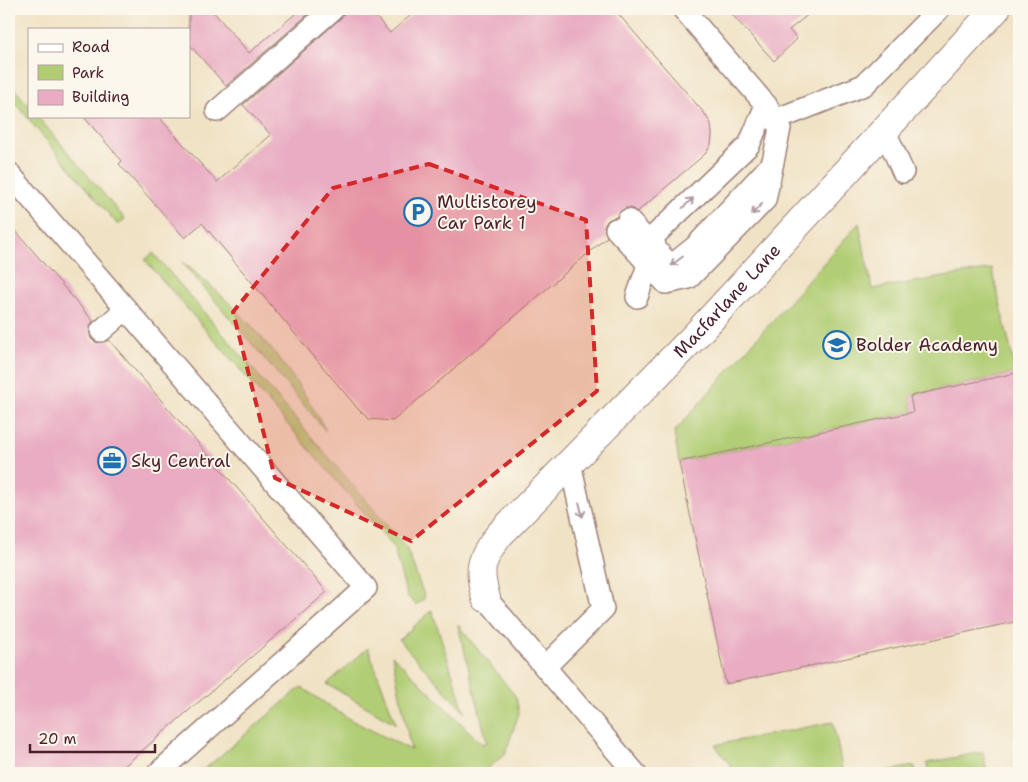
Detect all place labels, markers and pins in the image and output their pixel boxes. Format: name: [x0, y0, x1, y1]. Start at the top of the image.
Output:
place label: Multistorey Car Park 1: [437, 190, 537, 235]
parking icon: Multistorey Car Park 1: [403, 197, 433, 227]
school or university icon: Bolder Academy: [822, 330, 852, 360]
place label: Bolder Academy: [856, 333, 998, 357]
office icon: Sky Central: [97, 446, 127, 476]
place label: Sky Central: [131, 449, 231, 473]

